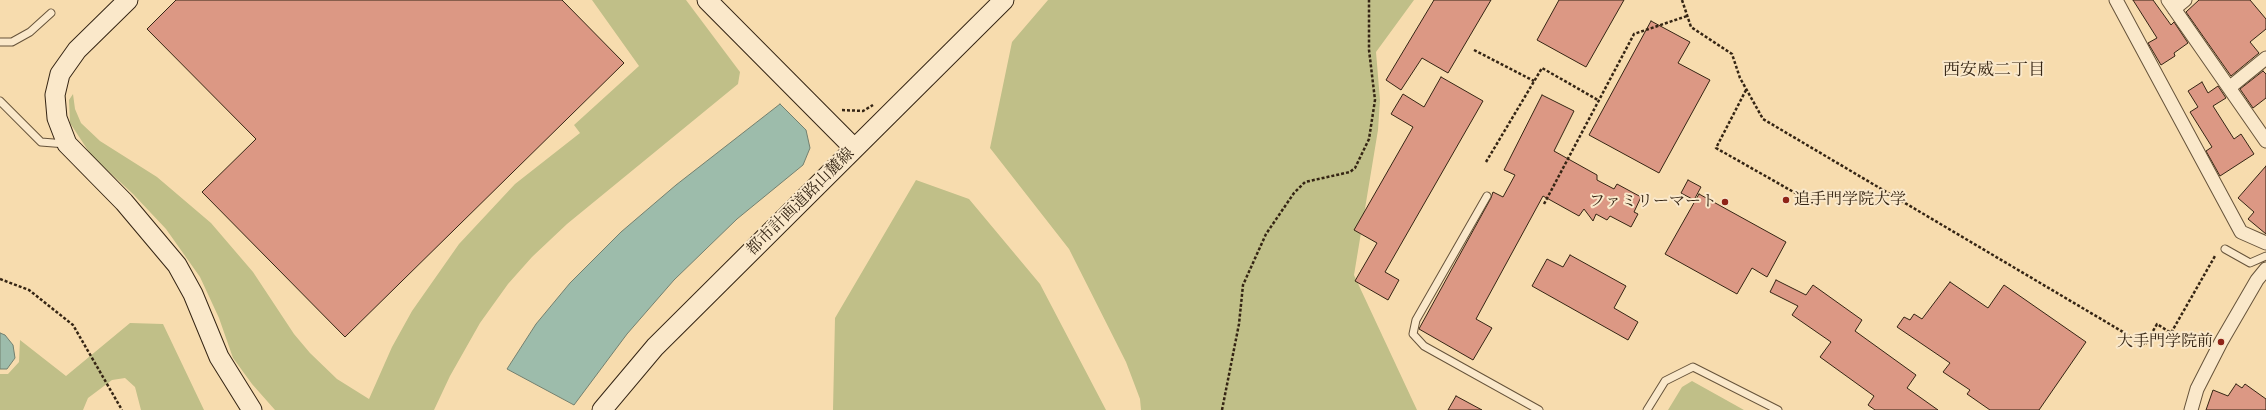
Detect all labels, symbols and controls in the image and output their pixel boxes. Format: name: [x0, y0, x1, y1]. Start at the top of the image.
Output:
district label: 西安威二丁目: [1943, 61, 2045, 81]
street label: 都市計画道路山麓線: [743, 144, 859, 260]
place label: 追手門学院大学: [1794, 190, 1906, 210]
place label: ファミリーマート: [1589, 192, 1717, 212]
marker: 追手門学院大学: [1781, 195, 1791, 205]
marker: ファミリーマート: [1720, 197, 1730, 207]
place label: 大手門学院前: [2117, 332, 2213, 352]
marker: 大手門学院前: [2216, 337, 2226, 347]

